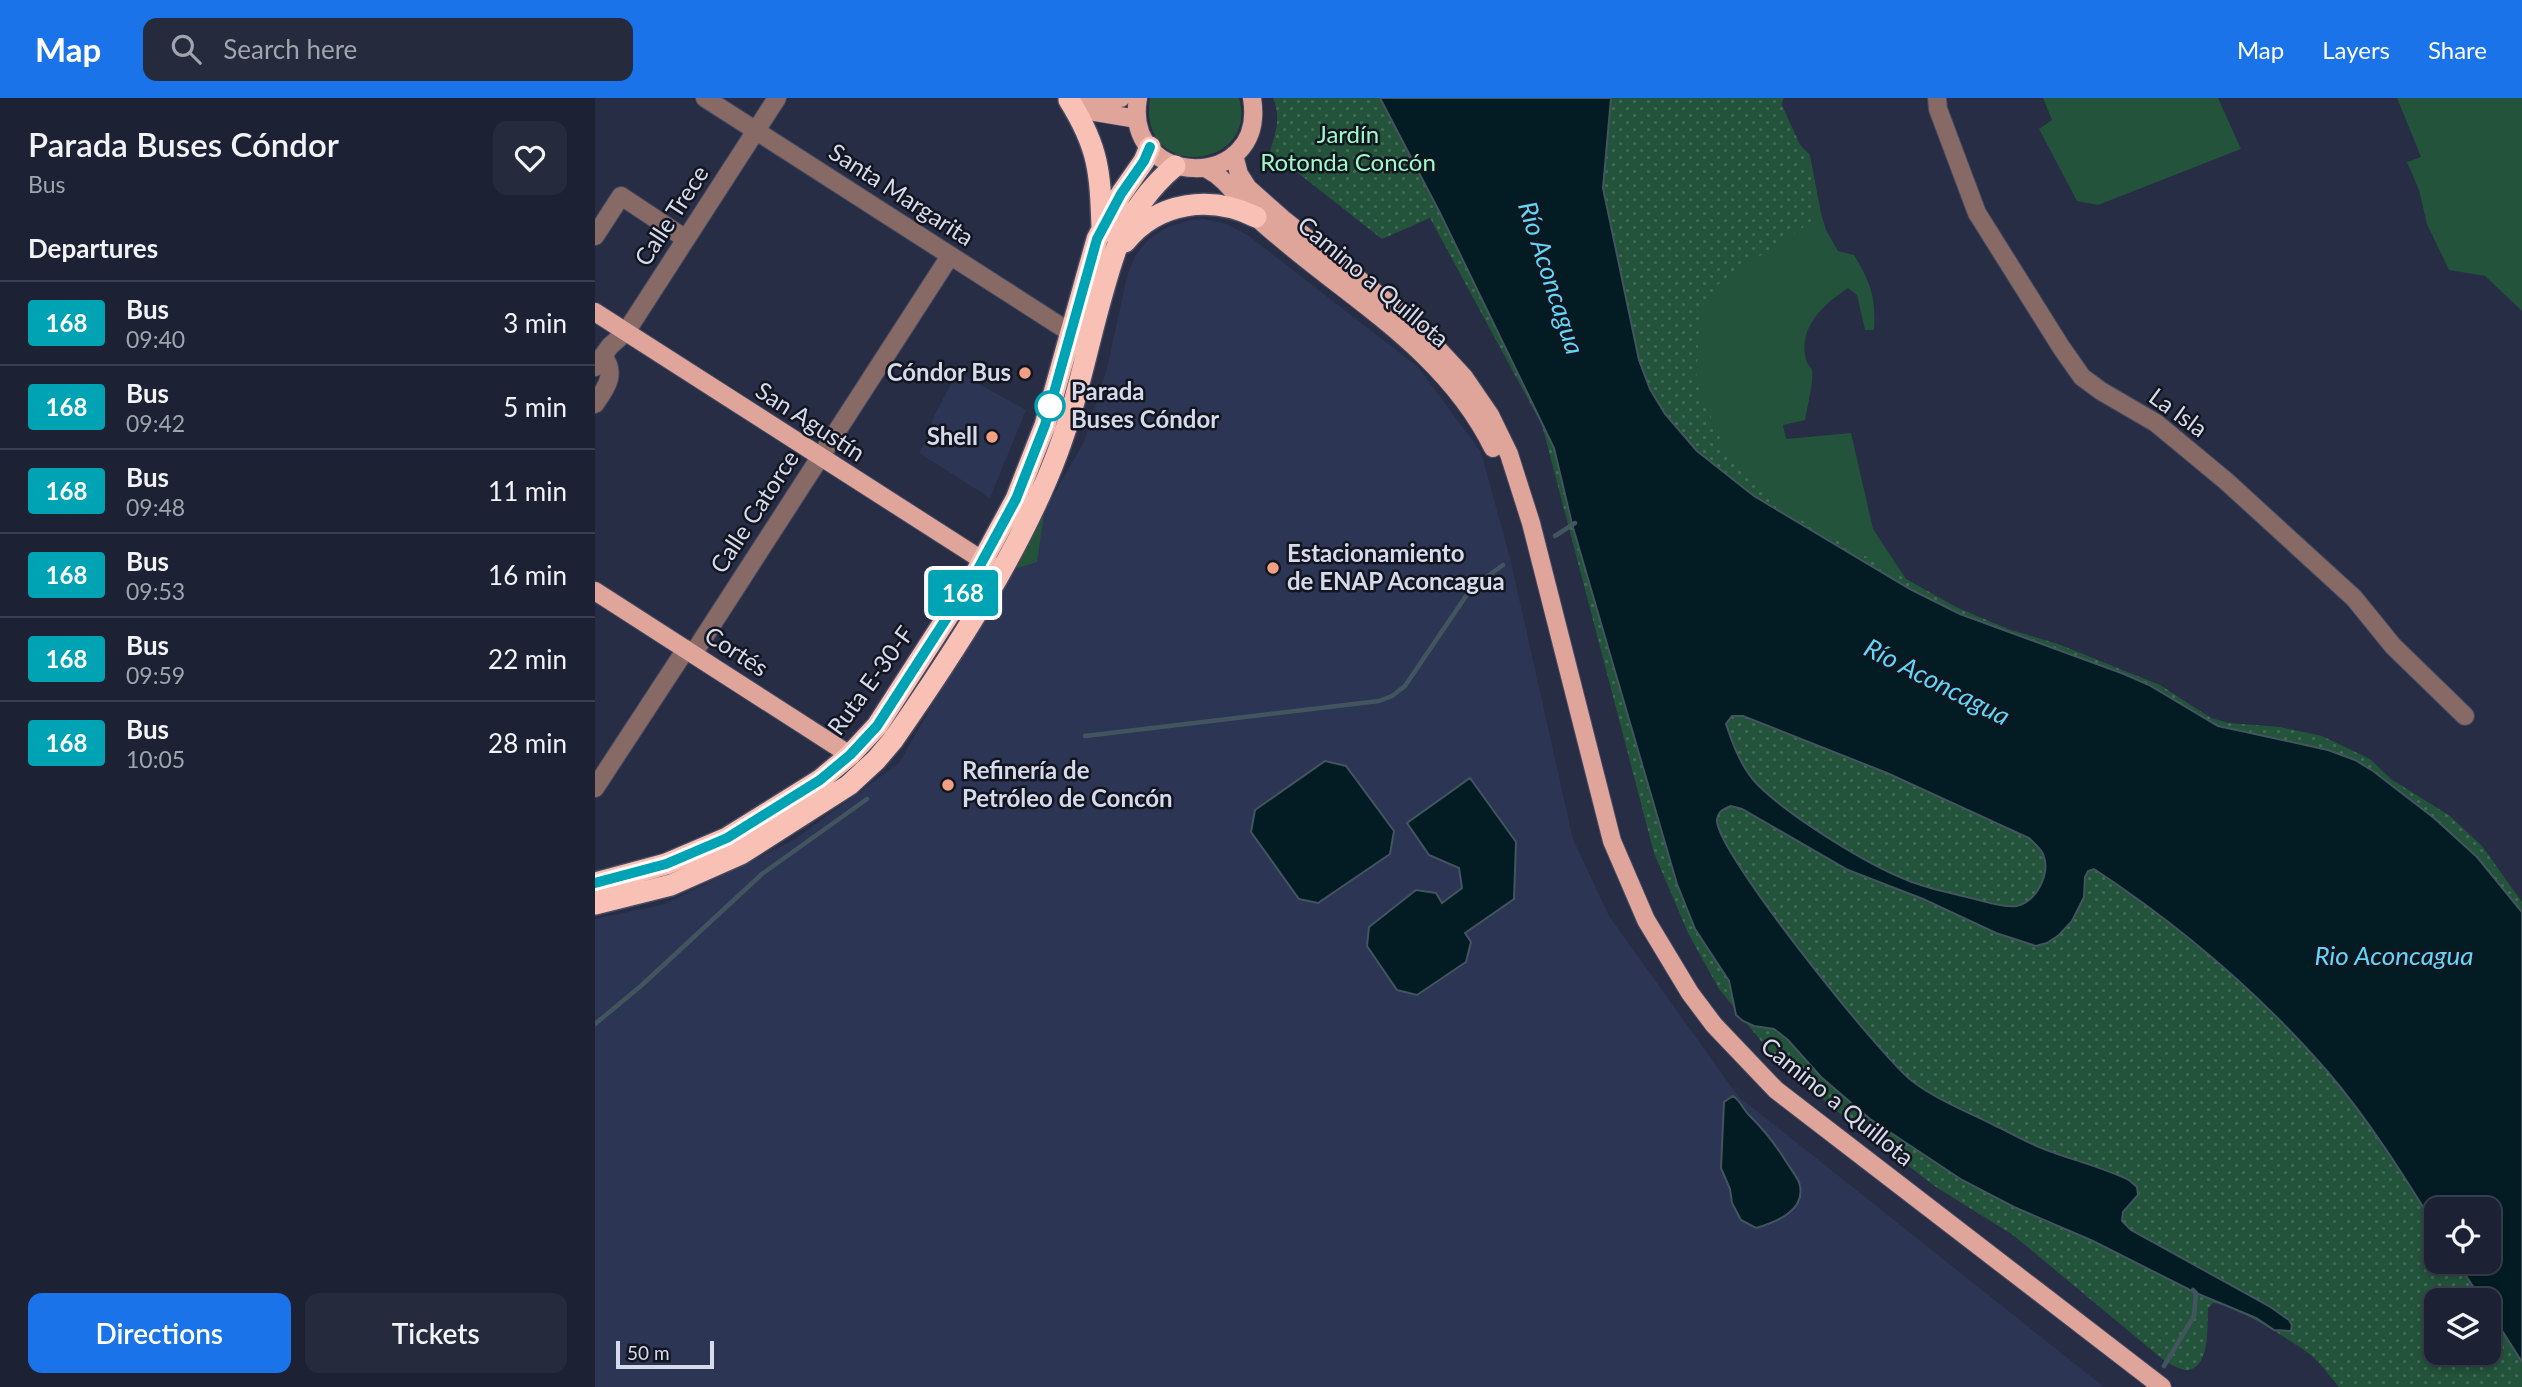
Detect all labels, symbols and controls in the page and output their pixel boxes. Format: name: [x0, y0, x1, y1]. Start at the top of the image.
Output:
search box: [143, 18, 633, 81]
text: Map: [35, 29, 101, 69]
icon: search: [167, 30, 205, 68]
text: Search here: [223, 33, 357, 65]
text: Map: [2237, 35, 2284, 64]
text: Layers: [2322, 35, 2390, 64]
text: Share: [2428, 35, 2487, 64]
park label: Jardín Rotonda Concón: [1260, 119, 1436, 176]
button: heart: [493, 121, 567, 195]
text: Parada Buses Cóndor: [28, 124, 339, 164]
street label: Santa Margarita: [824, 136, 980, 251]
street label: Calle Trece: [628, 160, 714, 271]
text: Bus: [28, 170, 65, 198]
water label: Río Aconcagua: [1512, 197, 1592, 358]
street label: Camino a Quillota: [1293, 209, 1455, 352]
text: Departures: [28, 232, 158, 264]
text: Bus: [126, 293, 169, 325]
text: 3 min: [503, 307, 567, 339]
text: 168: [46, 308, 87, 337]
text: 09:40: [126, 325, 185, 353]
place label: Cóndor Bus: [887, 357, 1011, 386]
marker: Cóndor Bus: [1017, 365, 1033, 381]
street label: San Agustín: [751, 375, 871, 467]
place label: Parada Buses Cóndor: [1071, 376, 1219, 433]
text: Bus: [126, 377, 169, 409]
street label: La Isla: [2144, 381, 2214, 443]
text: 5 min: [503, 391, 567, 423]
marker: Parada Buses Cóndor: [1035, 391, 1065, 421]
text: 168: [46, 392, 87, 421]
text: 09:42: [126, 409, 185, 437]
place label: Shell: [927, 421, 978, 450]
marker: Shell: [984, 429, 1000, 445]
street label: Calle Catorce: [703, 444, 804, 578]
text: Bus: [126, 461, 169, 493]
text: 11 min: [488, 475, 567, 507]
text: 168: [46, 476, 87, 505]
text: 09:48: [126, 493, 185, 521]
place label: Estacionamiento de ENAP Aconcagua: [1287, 538, 1505, 595]
text: Bus: [126, 545, 169, 577]
text: 16 min: [488, 559, 567, 591]
text: 168: [46, 560, 87, 589]
marker: Estacionamiento de ENAP Aconcagua: [1265, 560, 1281, 576]
line badge: 168: [923, 570, 1003, 616]
text: 09:53: [126, 577, 185, 605]
text: 168: [942, 578, 984, 607]
street label: Cortés: [700, 620, 774, 682]
street label: Ruta E-30-F: [821, 620, 919, 740]
text: Bus: [126, 629, 169, 661]
water label: Río Aconcagua: [1859, 631, 2016, 732]
text: 22 min: [488, 643, 567, 675]
text: 168: [46, 644, 87, 673]
text: 09:59: [126, 661, 185, 689]
text: Bus: [126, 713, 169, 745]
text: 28 min: [488, 727, 567, 759]
text: 168: [46, 728, 87, 757]
text: 10:05: [126, 745, 185, 773]
place label: Refinería de Petróleo de Concón: [962, 755, 1173, 812]
marker: Refinería de Petróleo de Concón: [940, 777, 956, 793]
water label: Rio Aconcagua: [2314, 939, 2474, 971]
street label: Camino a Quillota: [1756, 1030, 1920, 1171]
map controls: [2424, 1197, 2501, 1365]
button: locate: [2424, 1197, 2501, 1274]
button: layers: [2424, 1288, 2501, 1365]
button: Directions: [28, 1293, 291, 1373]
button: Tickets: [305, 1293, 567, 1373]
scale bar: [616, 1338, 714, 1370]
text: 50 m: [627, 1341, 670, 1364]

